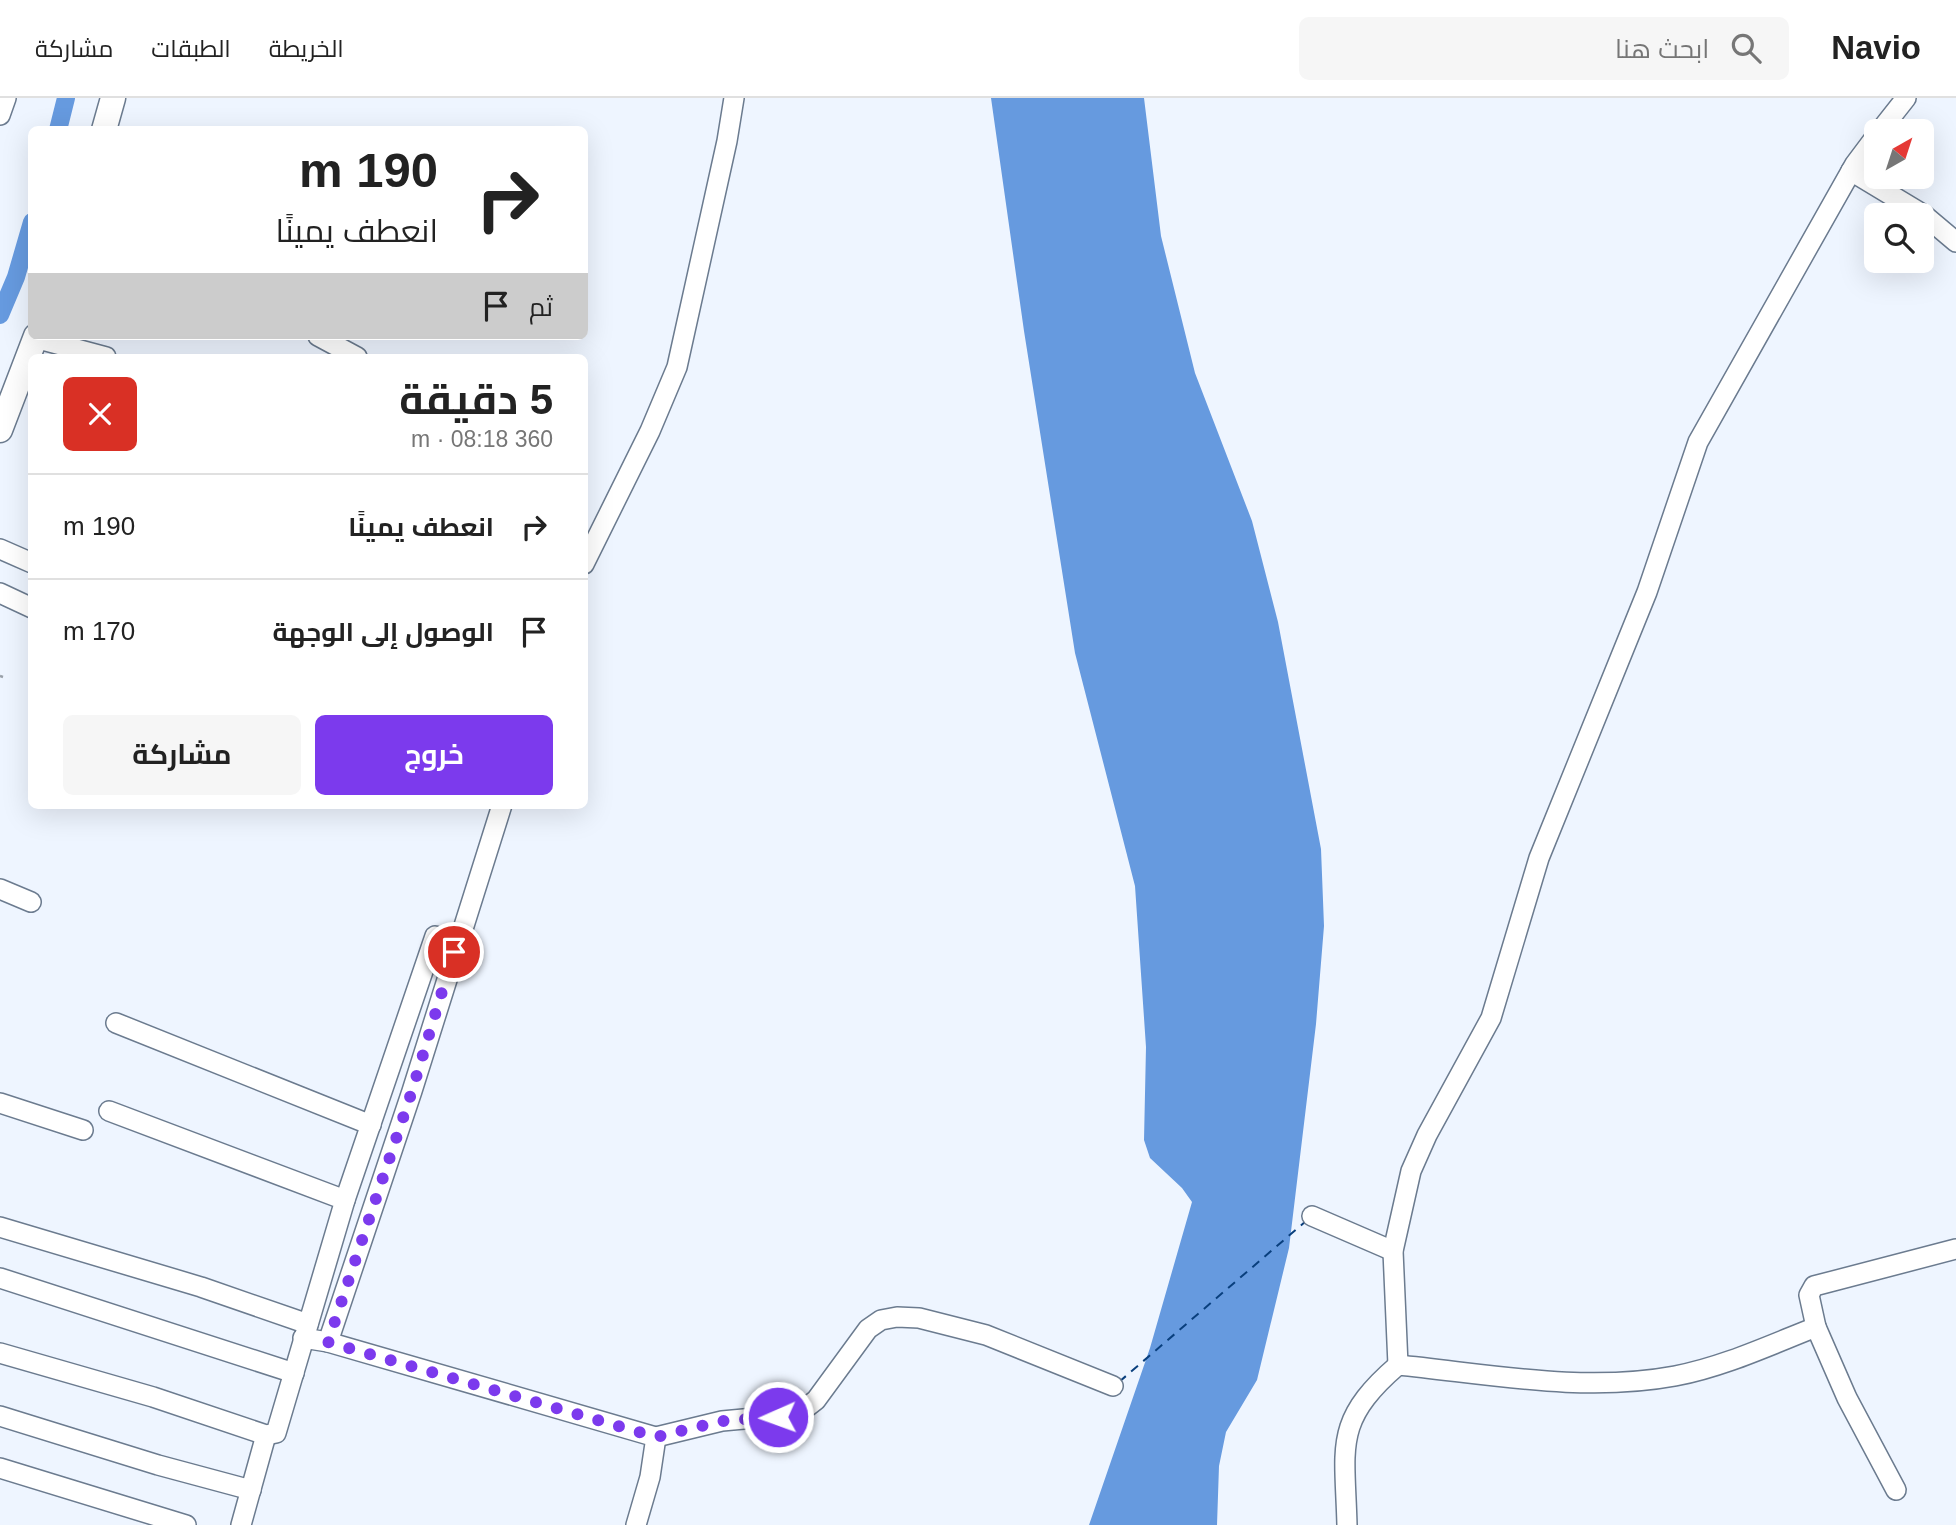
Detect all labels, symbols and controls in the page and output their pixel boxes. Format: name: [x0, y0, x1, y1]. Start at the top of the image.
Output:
search box: [1299, 17, 1789, 80]
icon: search: [1727, 29, 1765, 67]
text: Navio: [1831, 29, 1921, 66]
text: ابحث هنا: [1615, 34, 1709, 64]
text: مشاركة: [35, 35, 113, 62]
text: الطبقات: [151, 35, 231, 62]
text: الخريطة: [269, 35, 344, 62]
north arrow: [1864, 119, 1934, 189]
map controls: [1864, 119, 1934, 273]
text: 190 m: [299, 143, 438, 197]
icon: right: [462, 154, 553, 245]
button: search: [1864, 203, 1934, 273]
text: انعطف يمينًا: [275, 213, 438, 249]
icon: arrive: [477, 287, 515, 325]
text: ثم: [529, 292, 553, 322]
text: 5 دقيقة: [399, 376, 553, 423]
button: close: [63, 377, 137, 451]
text: 360 m · 08:18: [411, 426, 553, 452]
icon: right: [515, 508, 553, 546]
text: 190 m: [63, 511, 135, 541]
text: انعطف يمينًا: [348, 512, 494, 542]
icon: arrive: [515, 613, 553, 651]
text: 170 m: [63, 616, 135, 646]
text: الوصول إلى الوجهة: [272, 617, 494, 647]
button: مشاركة: [63, 715, 301, 795]
button: خروج: [315, 715, 553, 795]
pin: [424, 922, 484, 982]
icon: arrive: [435, 933, 473, 971]
position arrow: [741, 1380, 815, 1454]

